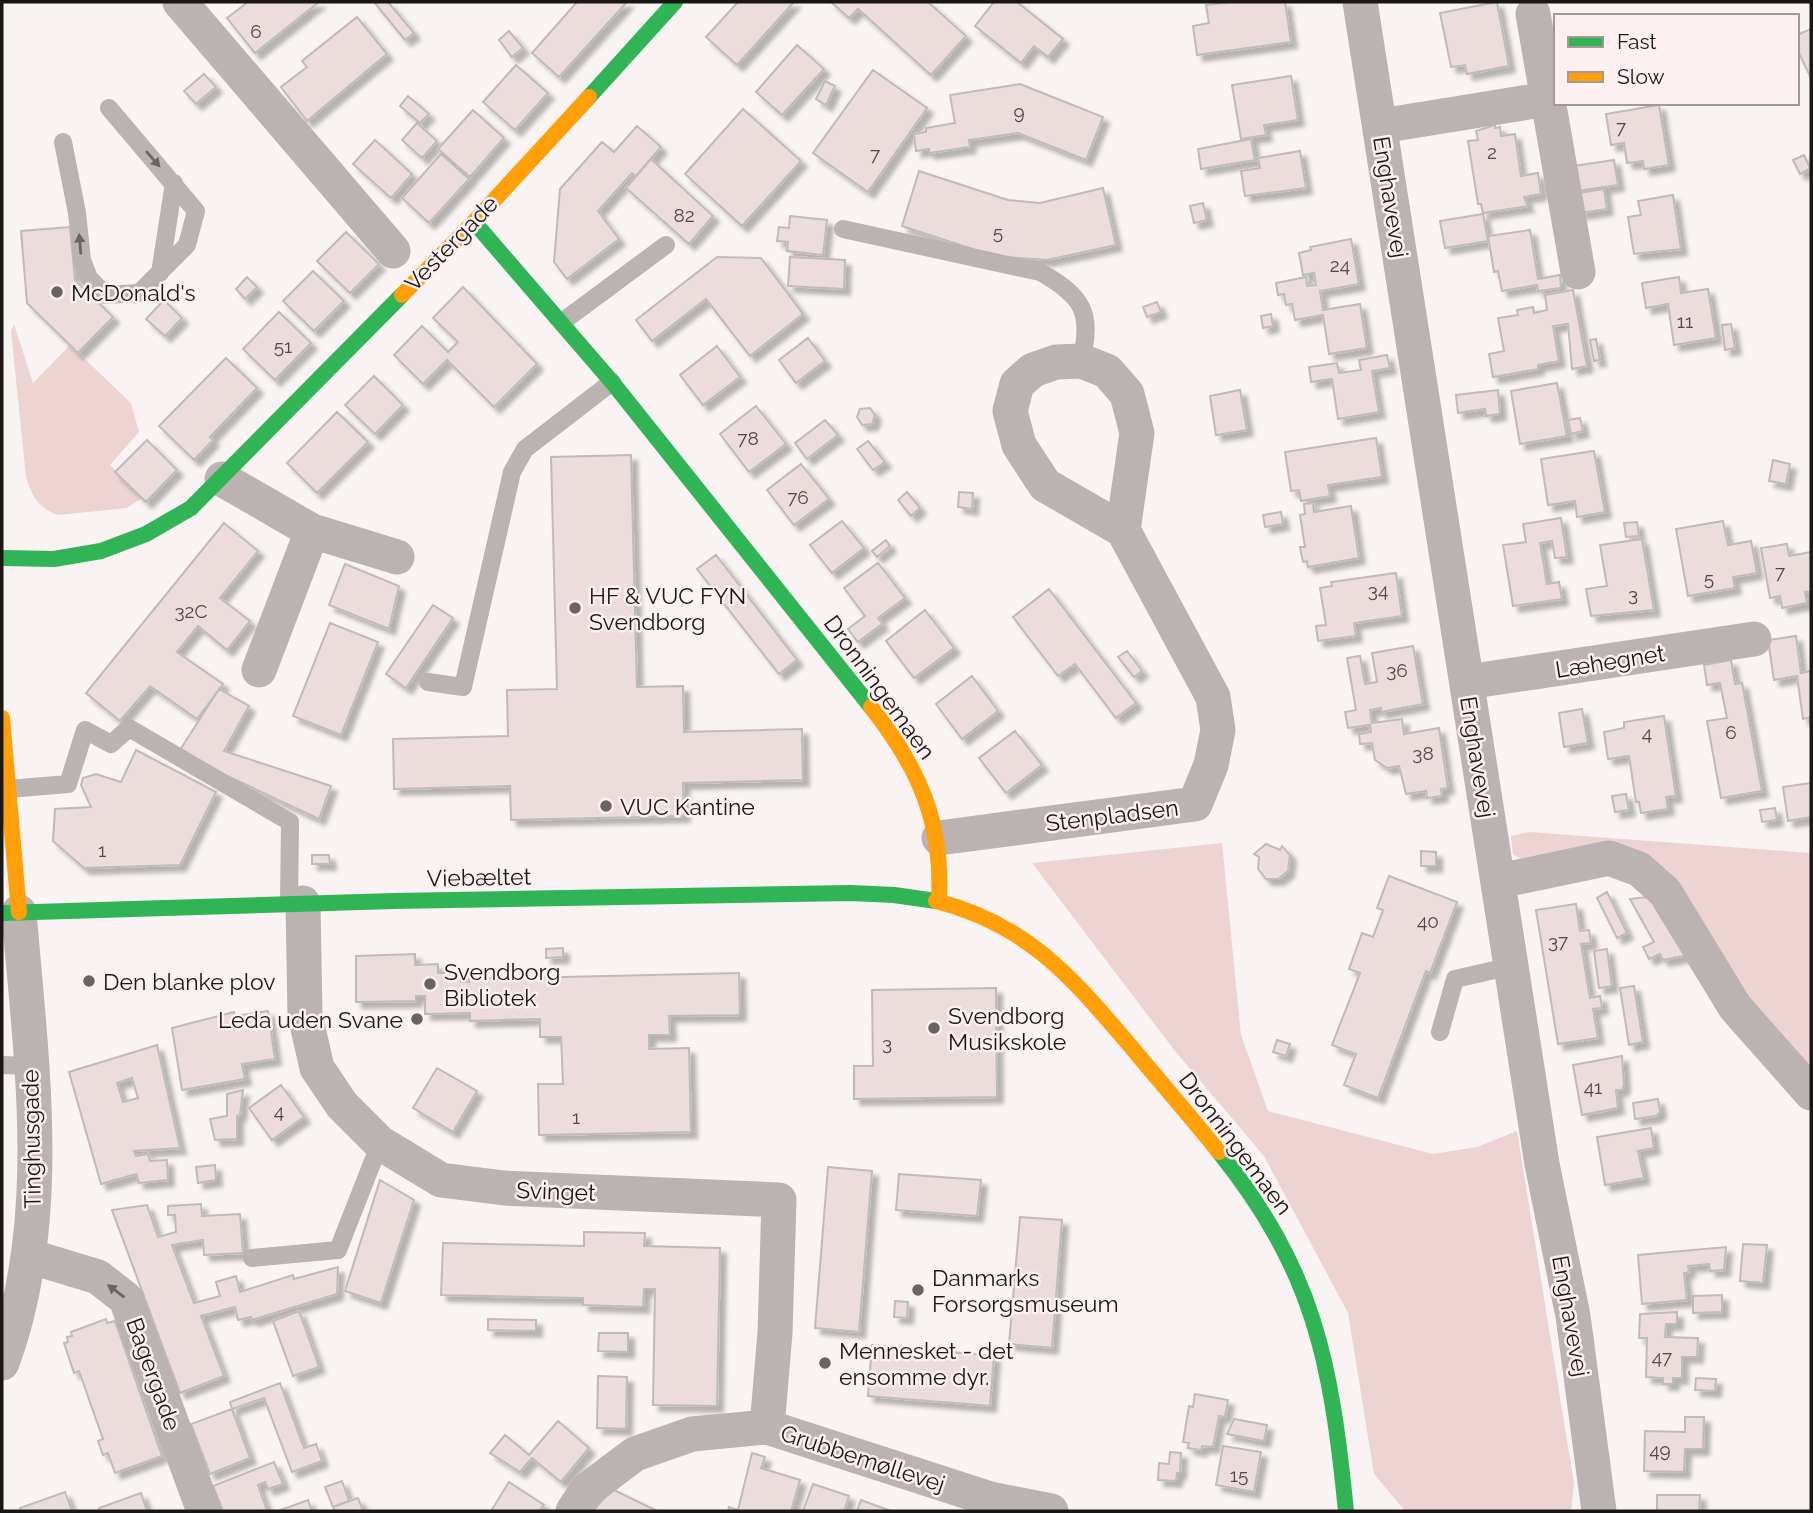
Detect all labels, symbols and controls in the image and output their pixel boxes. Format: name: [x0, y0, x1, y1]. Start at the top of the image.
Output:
legend: [1554, 14, 1799, 105]
house number: 6: [250, 20, 262, 42]
text: Fast: [1617, 29, 1657, 54]
text: Slow: [1617, 64, 1665, 89]
house number: 9: [1013, 101, 1025, 123]
house number: 7: [1616, 116, 1626, 138]
street label: Enghavevej: [1368, 134, 1414, 260]
house number: 2: [1487, 141, 1497, 163]
house number: 7: [870, 143, 880, 165]
one-way arrow: [145, 151, 160, 168]
street label: Vestergade: [399, 190, 503, 296]
house number: 82: [673, 204, 695, 226]
house number: 5: [993, 221, 1003, 243]
one-way arrow: [74, 233, 85, 255]
house number: 24: [1330, 254, 1350, 276]
place label: McDonald's: [71, 279, 196, 306]
marker: McDonald's: [49, 284, 65, 300]
house number: 11: [1677, 310, 1693, 332]
house number: 51: [274, 335, 292, 357]
house number: 78: [737, 427, 759, 449]
house number: 76: [787, 486, 809, 508]
house number: 7: [1775, 561, 1785, 583]
house number: 5: [1704, 567, 1714, 589]
house number: 34: [1368, 579, 1388, 601]
place label: HF & VUC FYN Svendborg: [589, 582, 746, 635]
house number: 3: [1628, 583, 1638, 605]
house number: 32C: [174, 600, 208, 622]
marker: HF & VUC FYN Svendborg: [567, 600, 583, 616]
street label: Dronningemaen: [819, 610, 941, 764]
street label: Læhegnet: [1553, 639, 1667, 683]
house number: 36: [1386, 659, 1408, 681]
street label: Enghavevej: [1455, 694, 1501, 820]
house number: 6: [1725, 721, 1737, 743]
house number: 4: [1642, 722, 1652, 744]
house number: 38: [1412, 742, 1434, 764]
place label: VUC Kantine: [620, 793, 755, 820]
street label: Stenpladsen: [1044, 793, 1180, 837]
marker: VUC Kantine: [598, 798, 614, 814]
house number: 1: [98, 839, 106, 861]
street label: Viebæltet: [426, 863, 532, 891]
house number: 40: [1417, 910, 1439, 932]
house number: 37: [1548, 930, 1568, 952]
place label: Svendborg Bibliotek: [444, 958, 560, 1011]
place label: Den blanke plov: [103, 968, 276, 995]
marker: Den blanke plov: [81, 973, 97, 989]
marker: Svendborg Bibliotek: [422, 976, 438, 992]
place label: Svendborg Musikskole: [948, 1002, 1066, 1055]
place label: Leda uden Svane: [218, 1006, 403, 1033]
marker: Leda uden Svane: [409, 1011, 425, 1027]
marker: Svendborg Musikskole: [926, 1020, 942, 1036]
house number: 3: [882, 1032, 892, 1054]
street label: Dronningemaen: [1174, 1066, 1298, 1220]
street label: Tinghusgade: [16, 1069, 46, 1209]
house number: 41: [1584, 1076, 1602, 1098]
house number: 4: [274, 1100, 284, 1122]
house number: 1: [572, 1106, 580, 1128]
street label: Svinget: [516, 1176, 597, 1206]
street label: Enghavevej: [1547, 1253, 1595, 1379]
place label: Danmarks Forsorgsmuseum: [932, 1264, 1119, 1317]
marker: Danmarks Forsorgsmuseum: [910, 1282, 926, 1298]
one-way arrow: [107, 1283, 125, 1298]
street label: Bagergade: [121, 1314, 187, 1434]
place label: Mennesket - det ensomme dyr.: [839, 1337, 1014, 1390]
house number: 47: [1652, 1346, 1672, 1368]
marker: Mennesket - det ensomme dyr.: [817, 1355, 833, 1371]
street label: Grubbemøllevej: [777, 1419, 949, 1497]
house number: 49: [1649, 1439, 1671, 1461]
house number: 15: [1230, 1464, 1248, 1486]

